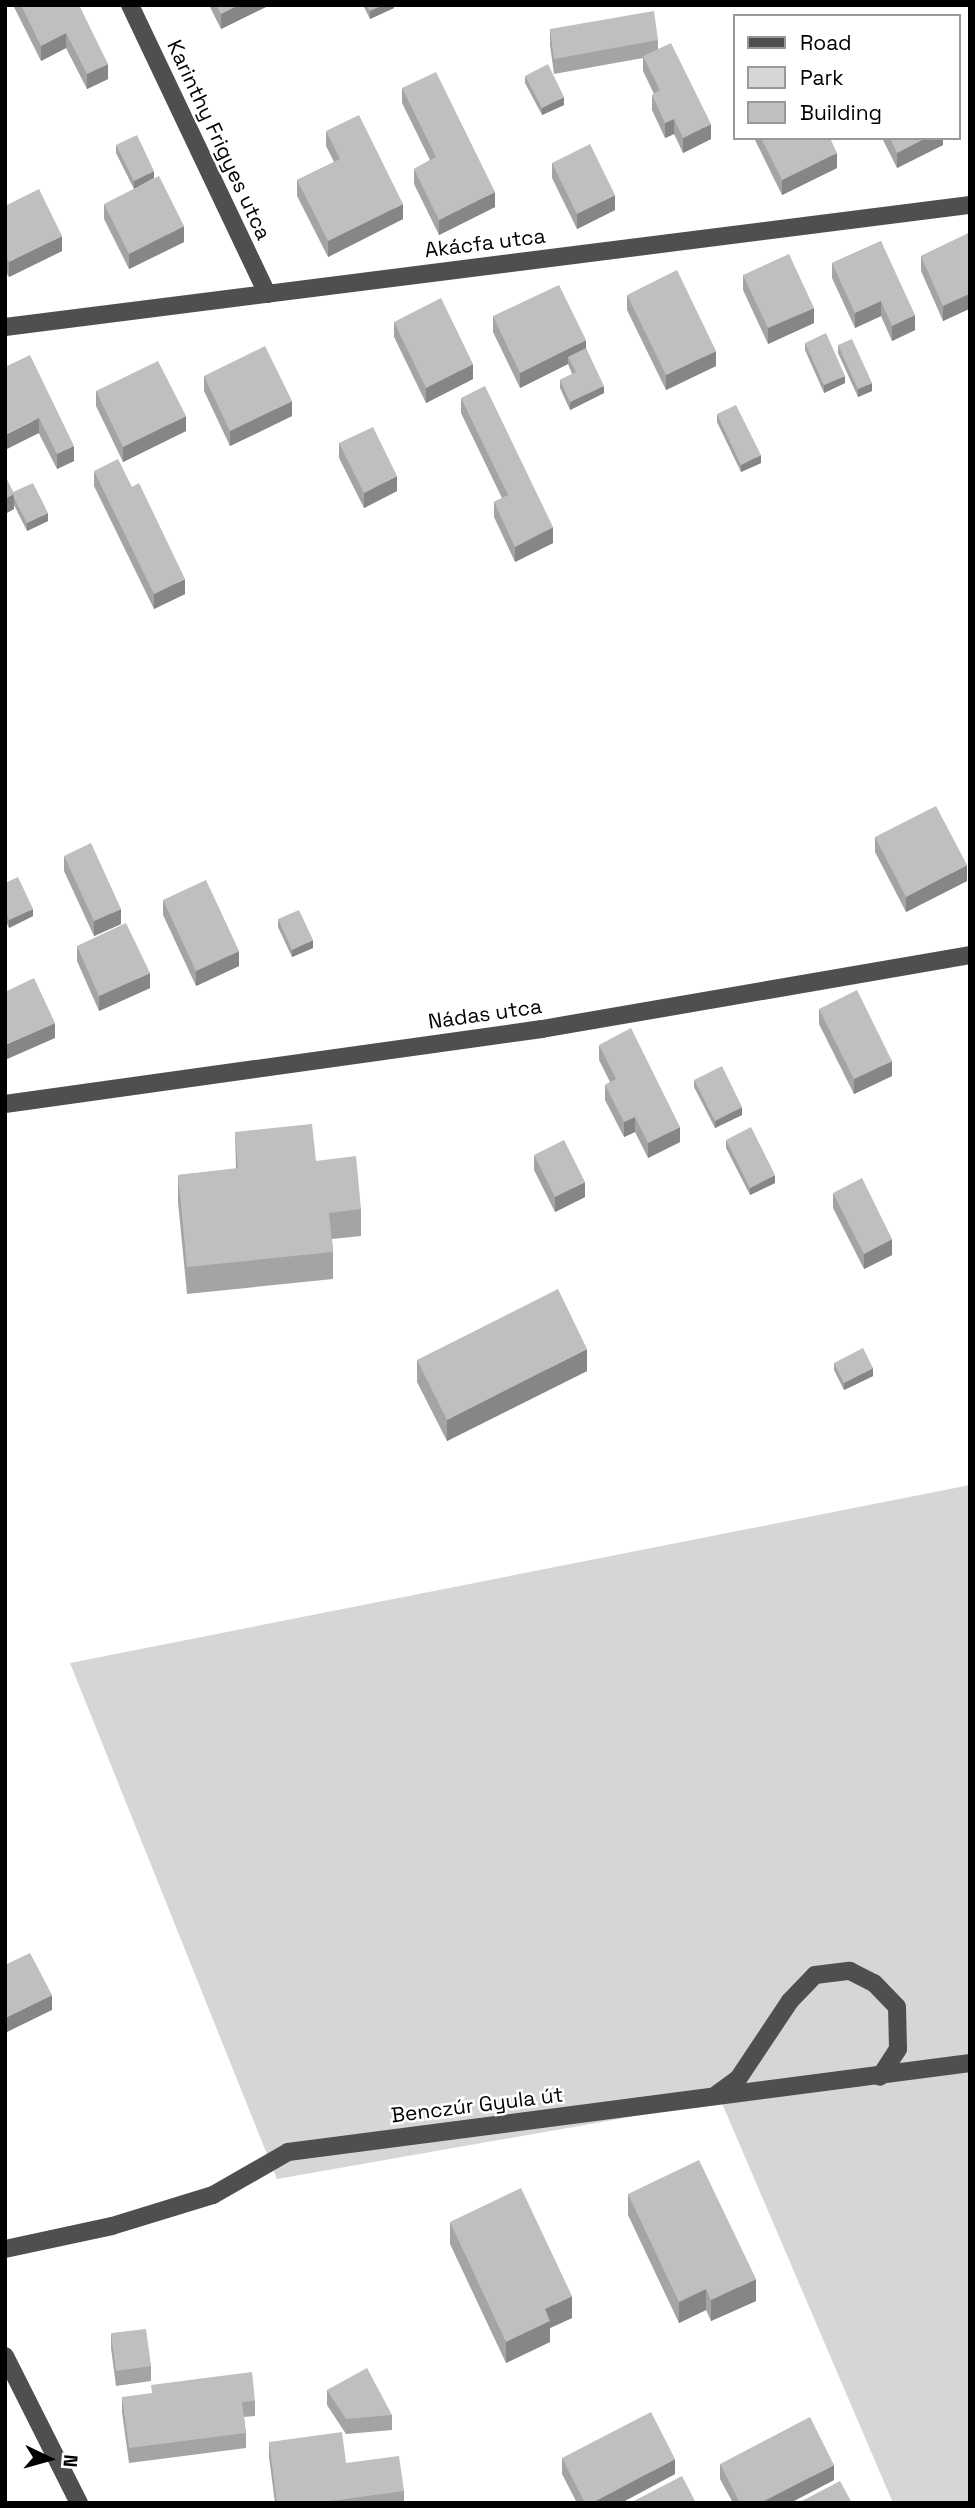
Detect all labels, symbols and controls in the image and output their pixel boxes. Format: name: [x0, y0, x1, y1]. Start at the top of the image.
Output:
legend: [734, 14, 961, 140]
text: Road: [800, 29, 852, 56]
street label: Karinthy Frigyes utca: [162, 36, 276, 244]
text: Park: [800, 64, 844, 91]
text: Building: [800, 99, 882, 126]
street label: Akácfa utca: [423, 223, 547, 263]
street label: Nádas utca: [427, 994, 543, 1034]
street label: Benczúr Gyula út: [390, 2082, 564, 2128]
north arrow: [14, 2424, 84, 2494]
text: N: [57, 2453, 83, 2468]

